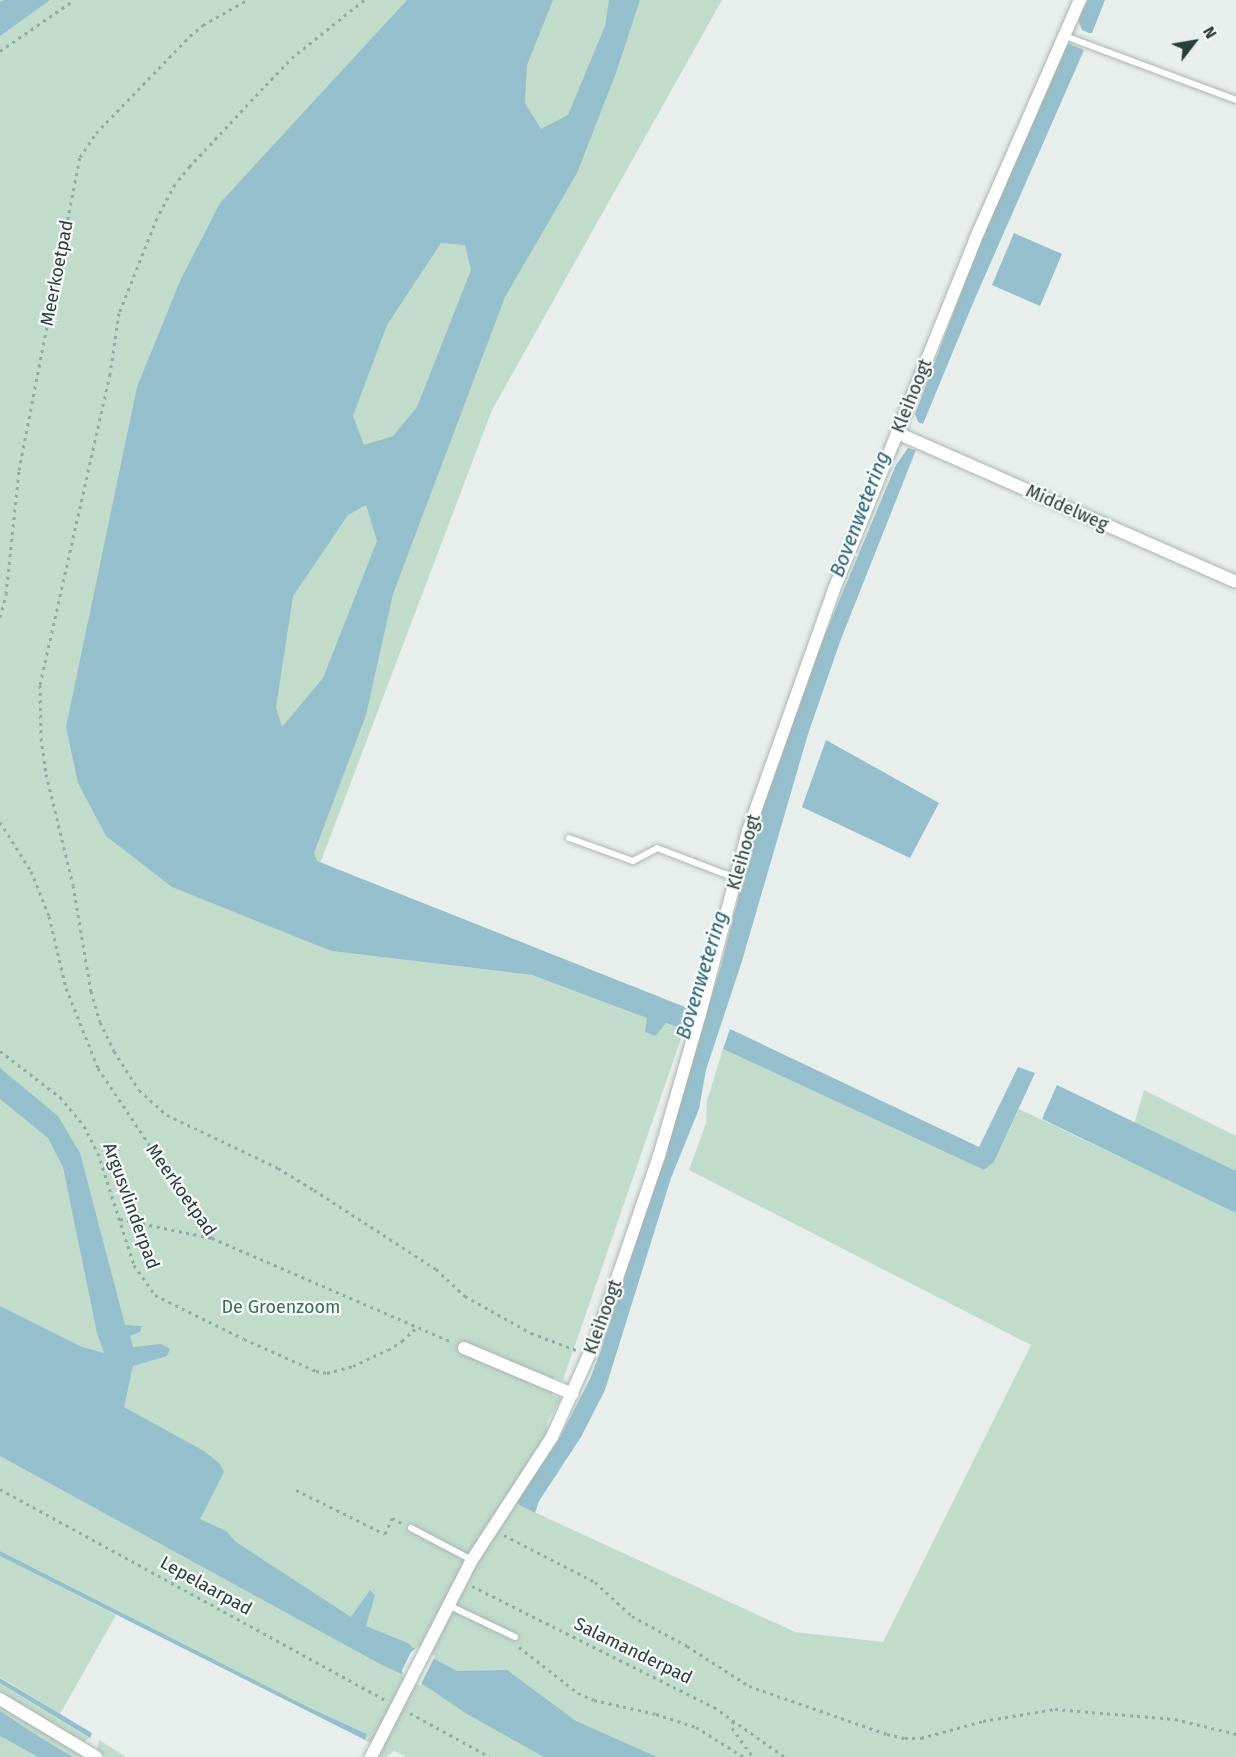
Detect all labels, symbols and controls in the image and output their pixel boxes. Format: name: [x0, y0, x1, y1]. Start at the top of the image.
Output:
north arrow: [1164, 12, 1224, 72]
text: N: [1199, 23, 1221, 42]
street label: Meerkoetpad: [36, 218, 78, 328]
street label: Kleihoogt: [887, 356, 937, 436]
water label: Bovenwetering: [825, 448, 895, 580]
street label: Middelweg: [1023, 480, 1111, 536]
street label: Kleihoogt: [723, 811, 765, 893]
water label: Bovenwetering: [671, 908, 733, 1042]
street label: Argusvlinderpad: [98, 1140, 164, 1272]
street label: Meerkoetpad: [141, 1140, 221, 1240]
street label: Kleihoogt: [579, 1277, 627, 1357]
park label: De Groenzoom: [222, 1296, 340, 1318]
street label: Lepelaarpad: [156, 1552, 256, 1620]
street label: Salamanderpad: [570, 1613, 696, 1689]

